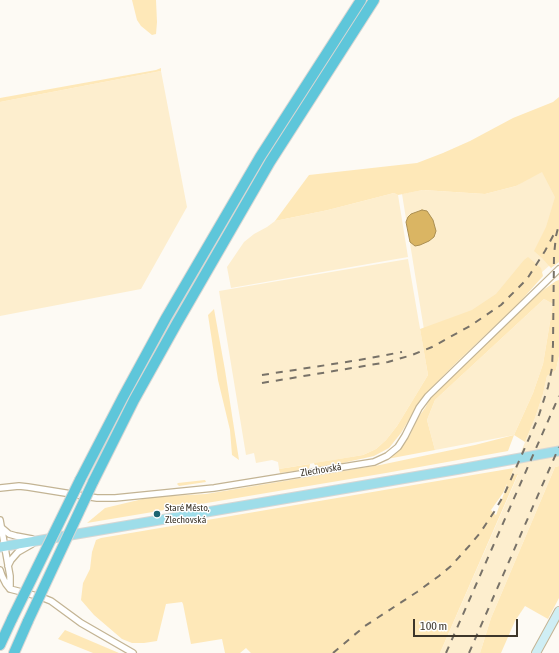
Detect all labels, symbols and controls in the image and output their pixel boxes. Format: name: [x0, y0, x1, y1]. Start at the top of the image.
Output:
street label: Zlechovská: [300, 461, 342, 479]
place label: Staré Město, Zlechovská: [165, 502, 210, 526]
marker: Staré Město, Zlechovská: [152, 509, 162, 519]
scale bar: [415, 611, 520, 637]
text: 100 m: [420, 619, 447, 633]

